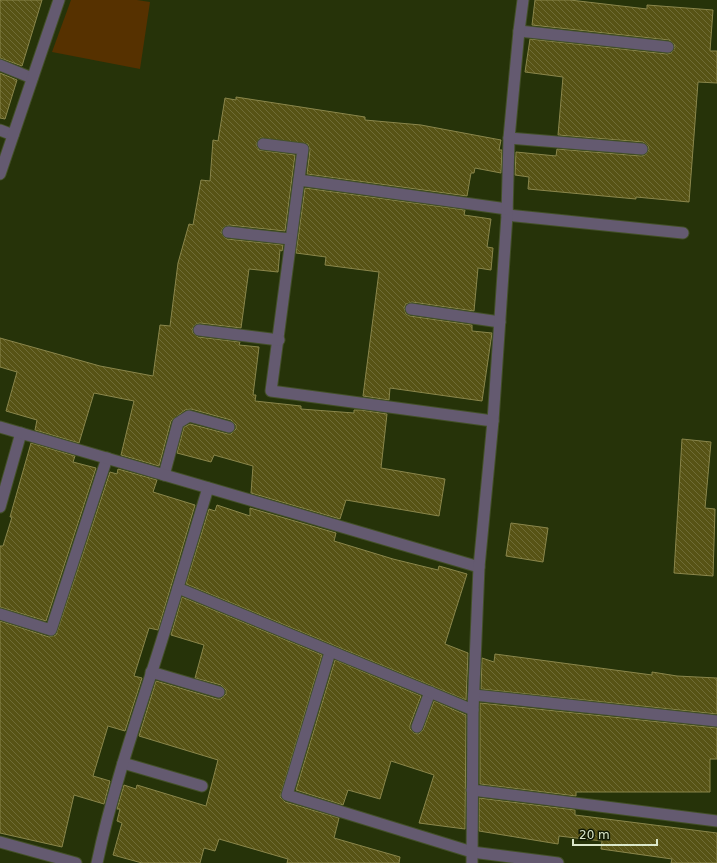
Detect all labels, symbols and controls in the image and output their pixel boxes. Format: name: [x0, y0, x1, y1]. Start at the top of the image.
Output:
scale bar: [573, 821, 657, 847]
text: 20 m: [579, 828, 610, 842]

